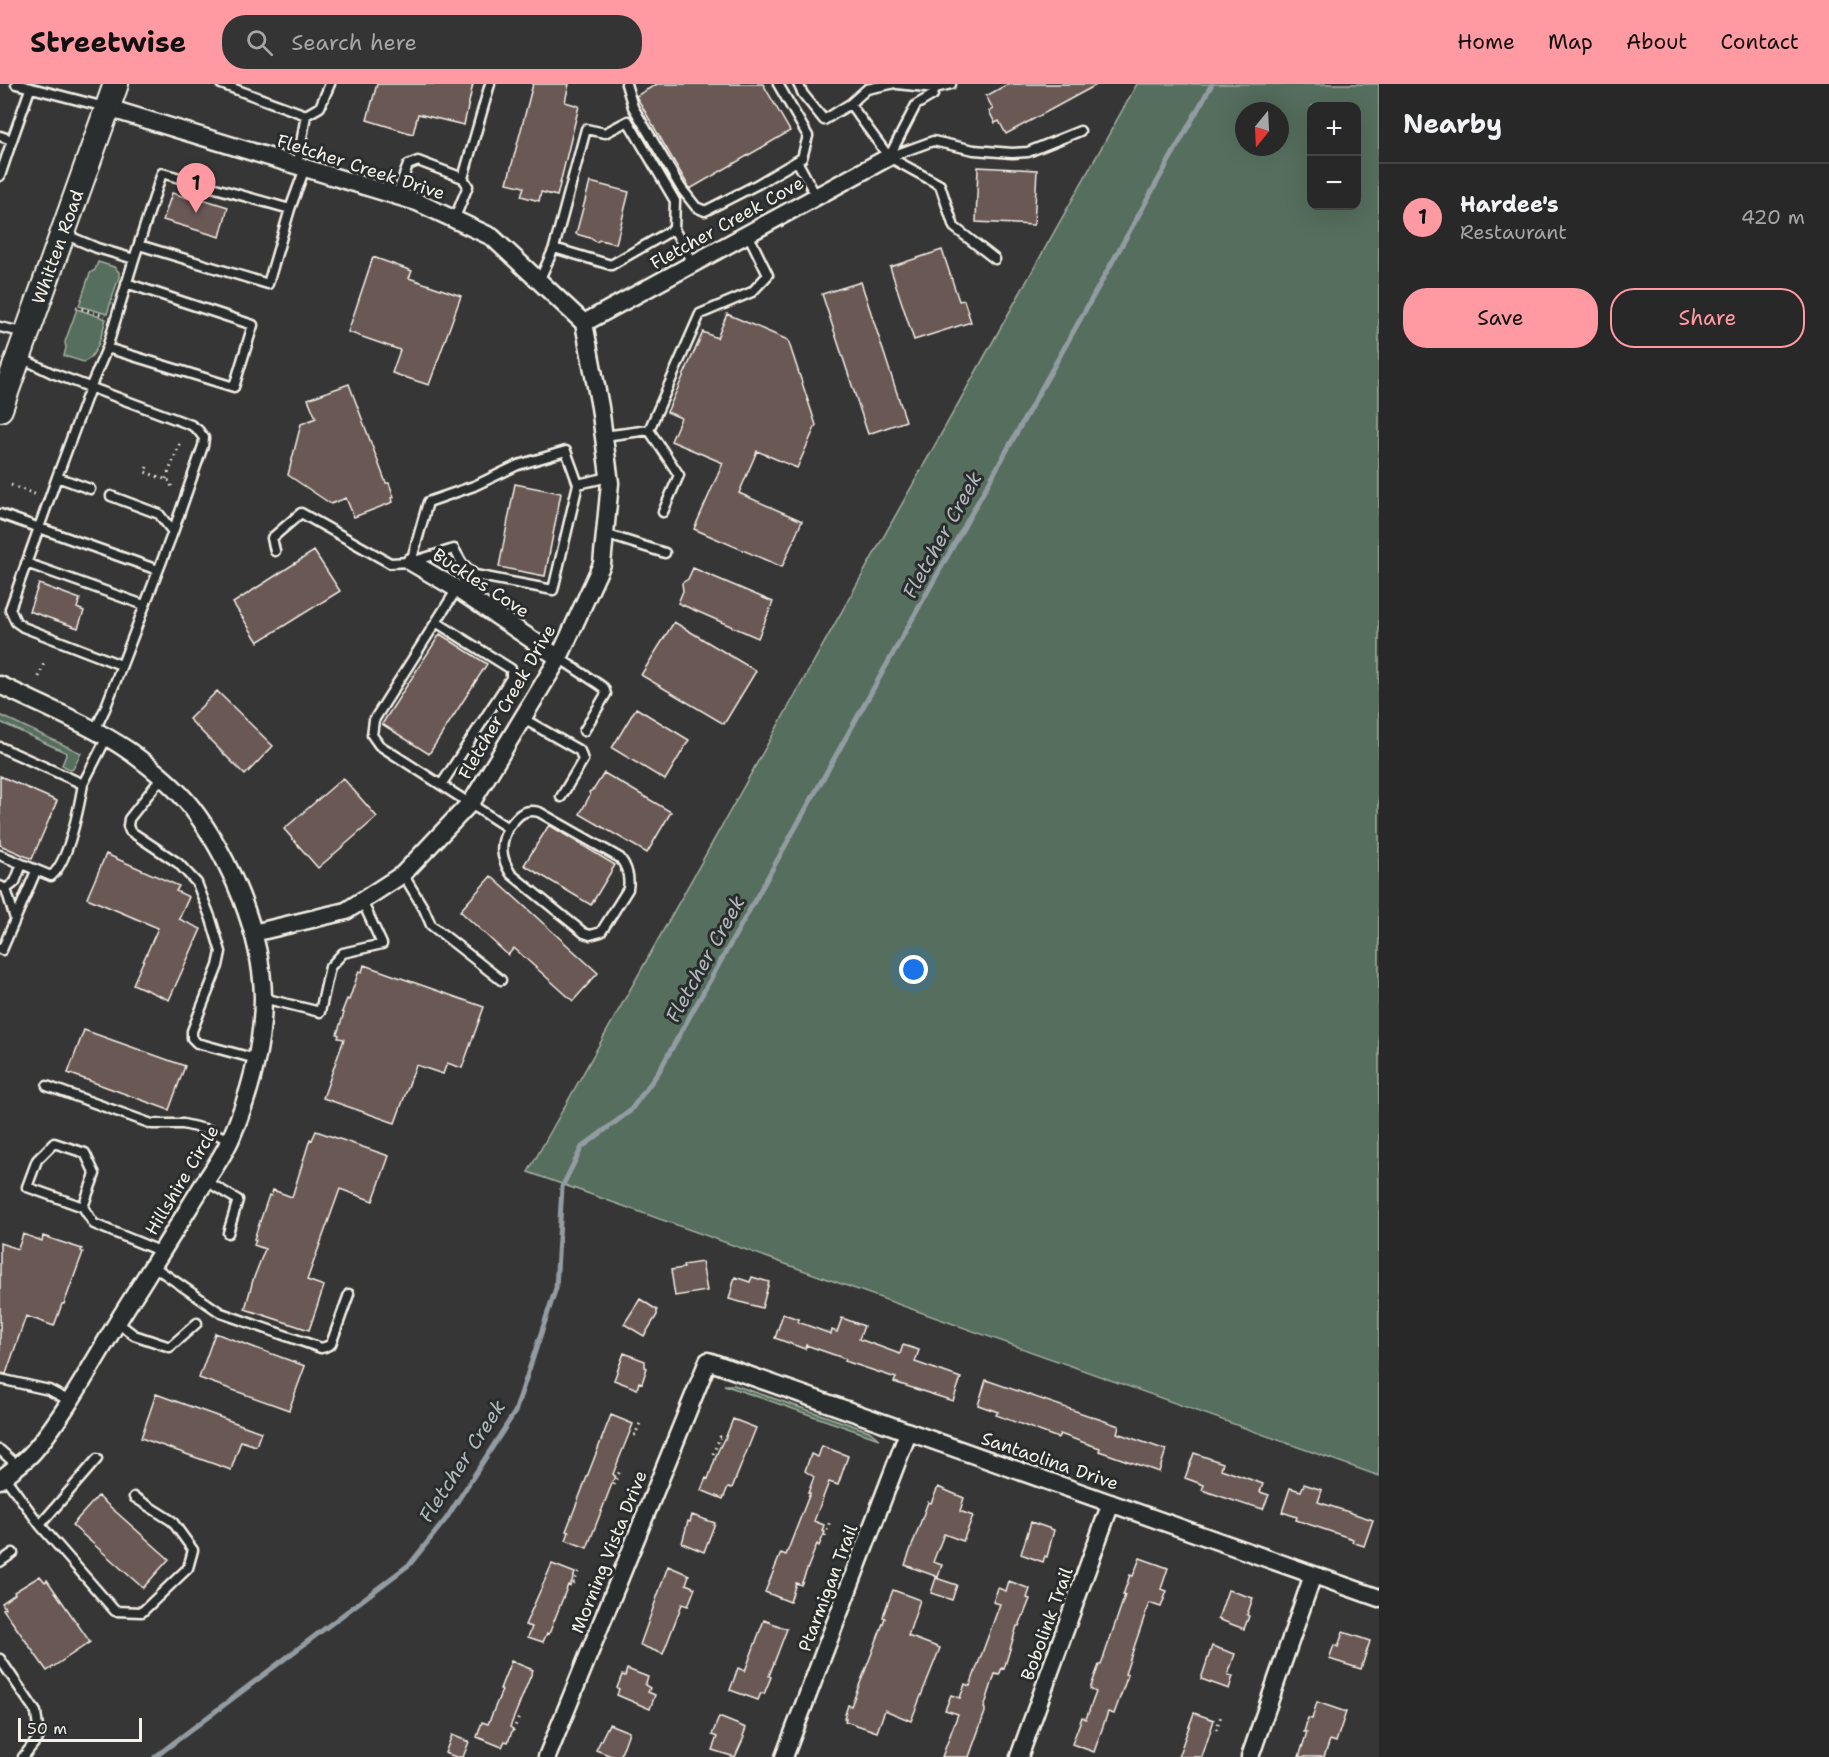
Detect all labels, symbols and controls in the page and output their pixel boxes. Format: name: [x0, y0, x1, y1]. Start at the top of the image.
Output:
search box: [222, 15, 642, 69]
text: Streetwise: [30, 23, 186, 61]
icon: search: [243, 26, 276, 59]
text: Search here: [291, 28, 417, 57]
text: Home: [1457, 28, 1515, 56]
text: Map: [1548, 28, 1593, 56]
text: About: [1626, 28, 1687, 56]
text: Contact: [1720, 28, 1799, 56]
north arrow: [1235, 102, 1289, 156]
map controls: [1307, 102, 1361, 210]
button: +: [1307, 102, 1361, 156]
text: Nearby: [1403, 106, 1502, 141]
street label: Fletcher Creek Drive: [274, 129, 448, 205]
button: −: [1307, 156, 1361, 210]
pin: 1: [176, 164, 216, 213]
street label: Fletcher Creek Cove: [646, 171, 808, 275]
street label: Whitten Road: [26, 186, 89, 308]
text: Hardee's: [1460, 190, 1559, 219]
text: 1: [1418, 204, 1427, 230]
text: 420 m: [1741, 204, 1805, 230]
text: Restaurant: [1460, 219, 1567, 245]
button: Save: [1403, 288, 1598, 348]
button: Share: [1610, 288, 1805, 348]
water label: Fletcher Creek: [896, 467, 988, 603]
street label: Buckles Cove: [428, 543, 534, 623]
street label: Fletcher Creek Drive: [453, 620, 561, 784]
water label: Fletcher Creek: [659, 891, 751, 1027]
your location: [899, 955, 928, 984]
street label: Hillshire Circle: [140, 1121, 224, 1239]
water label: Fletcher Creek: [413, 1394, 512, 1527]
street label: Santaolina Drive: [978, 1426, 1122, 1496]
street label: Morning Vista Drive: [565, 1467, 653, 1637]
street label: Ptarmigan Trail: [793, 1520, 864, 1655]
street label: Bobolink Trail: [1015, 1564, 1079, 1684]
scale bar: [18, 1715, 142, 1742]
text: 50 m: [27, 1718, 67, 1739]

